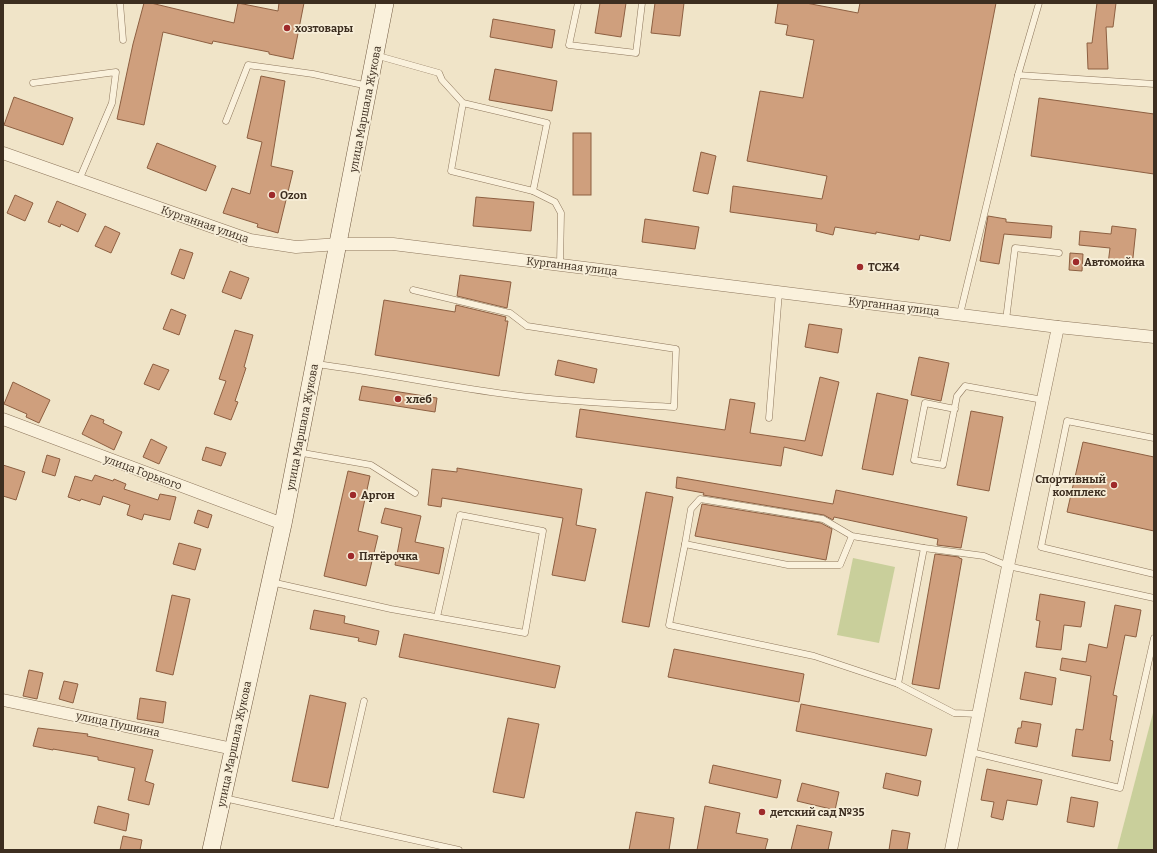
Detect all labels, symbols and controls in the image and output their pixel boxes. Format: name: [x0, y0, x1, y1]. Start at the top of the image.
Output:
place label: хозтовары: [295, 22, 354, 35]
marker: хозтовары: [282, 23, 292, 33]
street label: улица Маршала Жукова: [347, 45, 384, 174]
place label: Ozon: [280, 189, 307, 202]
marker: Ozon: [267, 190, 277, 200]
street label: Курганная улица: [159, 203, 250, 246]
street label: Курганная улица: [526, 254, 618, 279]
place label: Автомойка: [1084, 256, 1146, 269]
marker: Автомойка: [1071, 257, 1081, 267]
place label: ТСЖ4: [868, 261, 900, 274]
marker: ТСЖ4: [855, 262, 865, 272]
street label: Курганная улица: [848, 294, 940, 319]
street label: улица Маршала Жукова: [284, 363, 321, 492]
place label: хлеб: [406, 393, 432, 406]
marker: хлеб: [393, 394, 403, 404]
street label: улица Горького: [101, 452, 184, 493]
place label: Спортивный комплекс: [1035, 473, 1107, 499]
marker: Спортивный комплекс: [1109, 480, 1119, 490]
place label: Аргон: [361, 489, 395, 502]
marker: Аргон: [348, 490, 358, 500]
place label: Пятёрочка: [359, 550, 419, 563]
marker: Пятёрочка: [346, 551, 356, 561]
street label: улица Маршала Жукова: [215, 680, 254, 809]
street label: улица Пушкина: [74, 709, 161, 740]
place label: детский сад №35: [770, 806, 865, 819]
marker: детский сад №35: [757, 807, 767, 817]

